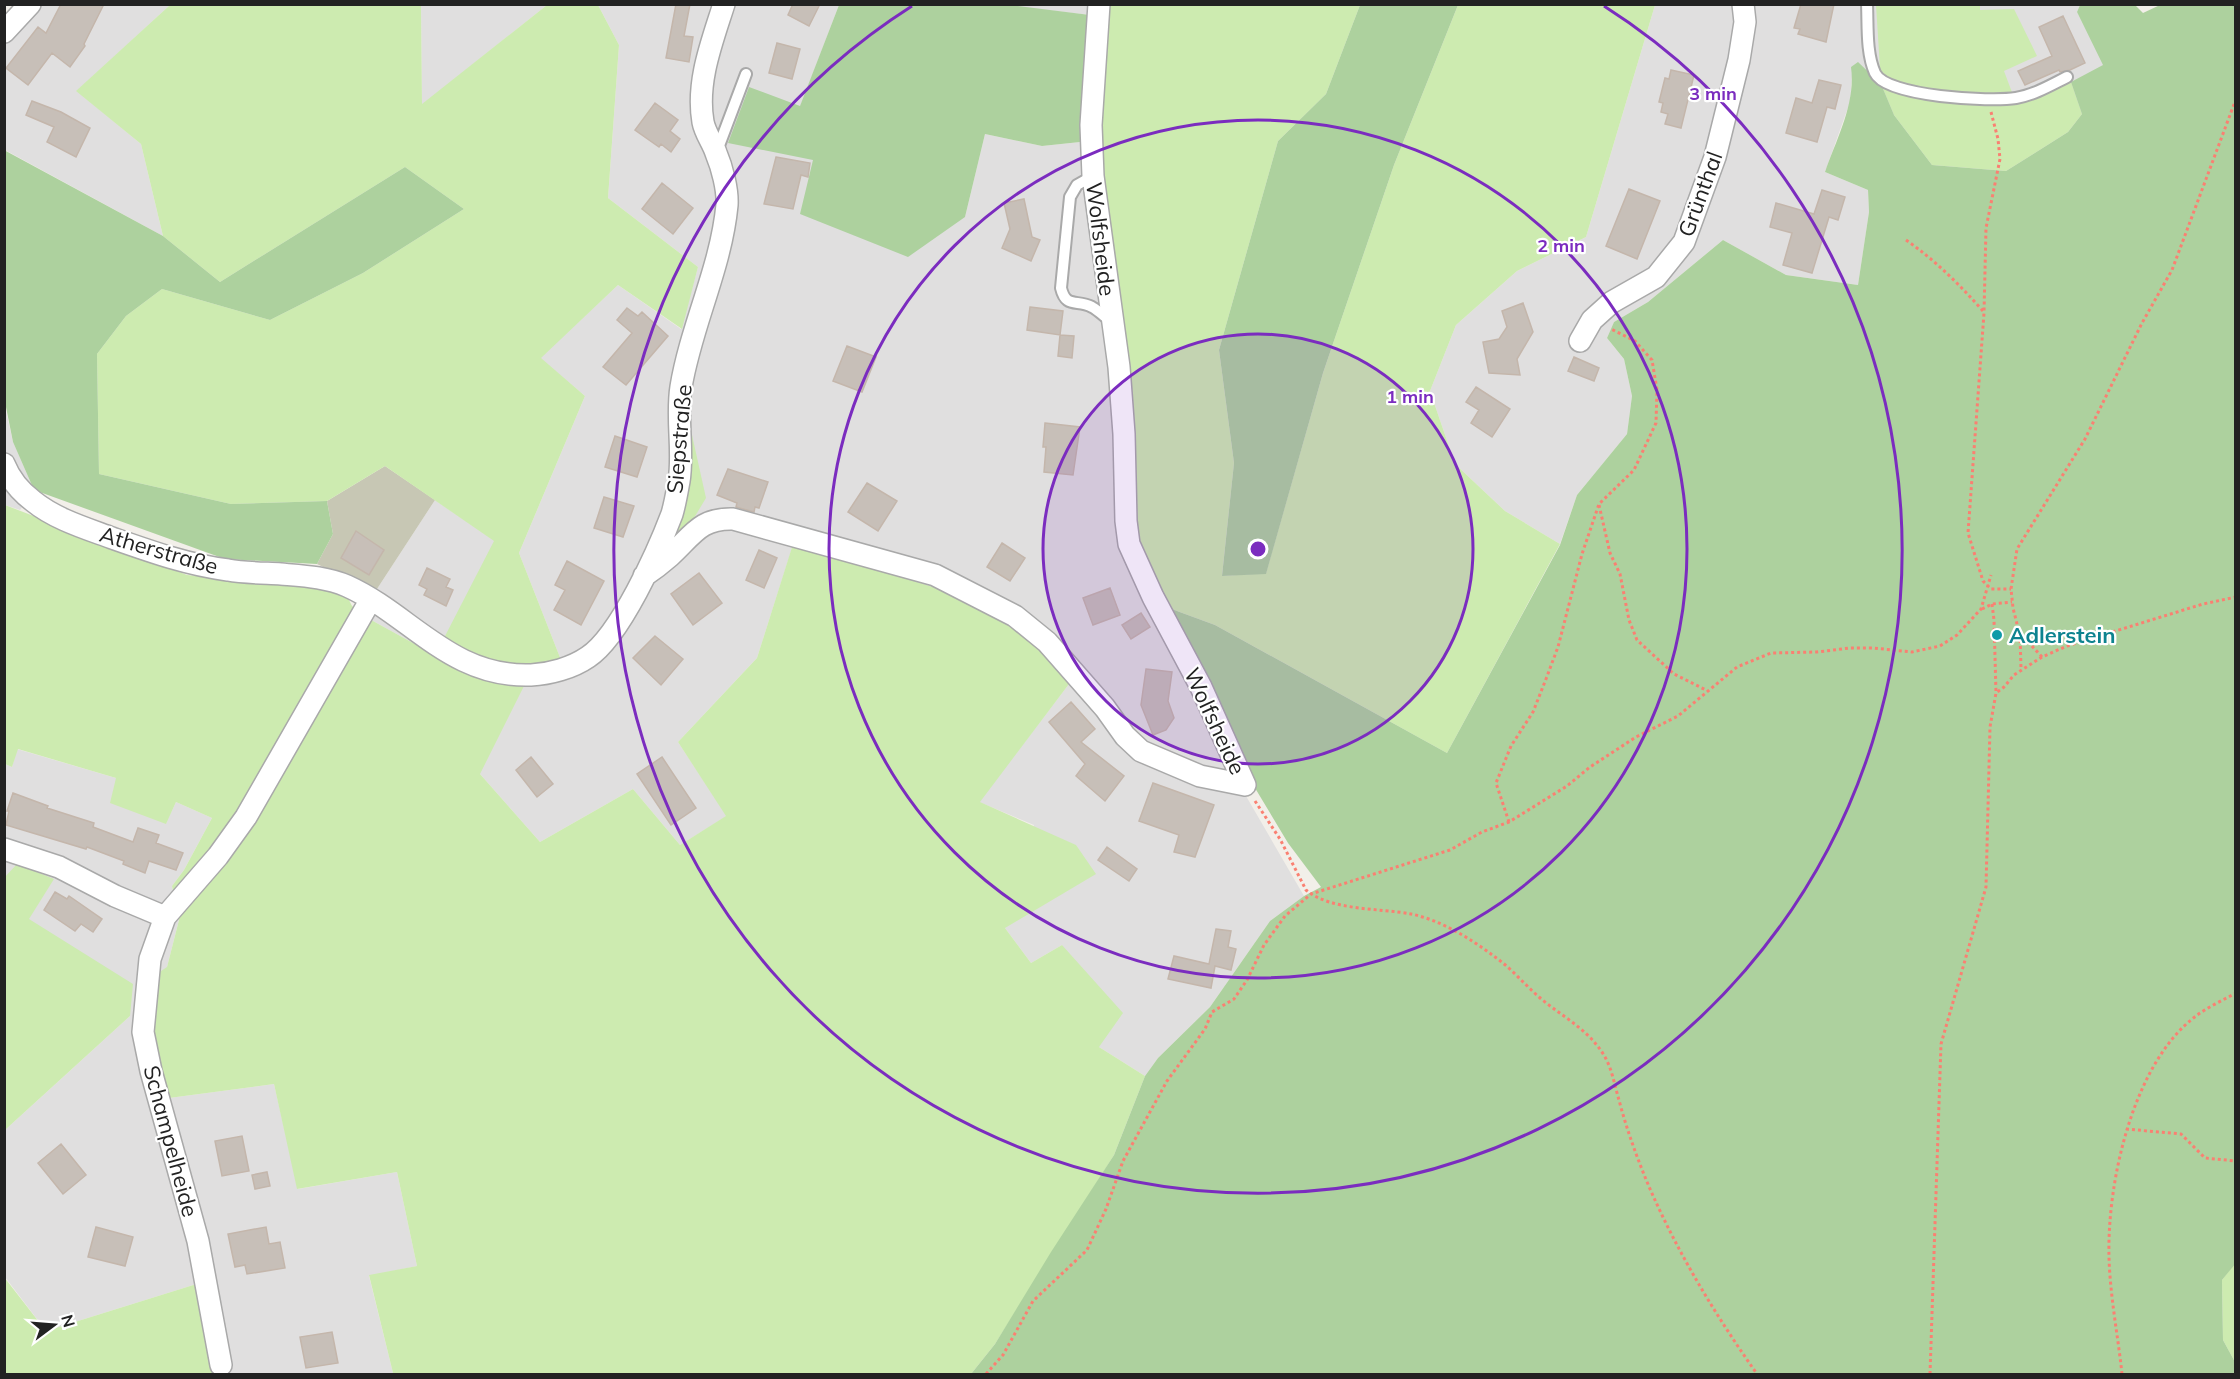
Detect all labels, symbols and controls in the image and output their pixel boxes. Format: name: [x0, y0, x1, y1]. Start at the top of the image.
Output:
text: 3 min: [1689, 82, 1737, 105]
street label: Grünthal: [1672, 148, 1728, 240]
street label: Wolfsheide: [1080, 180, 1122, 298]
text: 2 min: [1537, 234, 1585, 257]
street label: Siepstraße: [660, 383, 698, 495]
text: 1 min: [1386, 385, 1434, 408]
street label: Atherstraße: [97, 520, 221, 580]
centre of rings: [1248, 539, 1268, 559]
place label: Adlerstein: [2009, 621, 2116, 649]
marker: Adlerstein: [1990, 628, 2004, 642]
street label: Wolfsheide: [1178, 663, 1252, 779]
street label: Schampelheide: [137, 1062, 205, 1220]
north arrow: [24, 1295, 84, 1355]
text: N: [57, 1312, 80, 1329]

